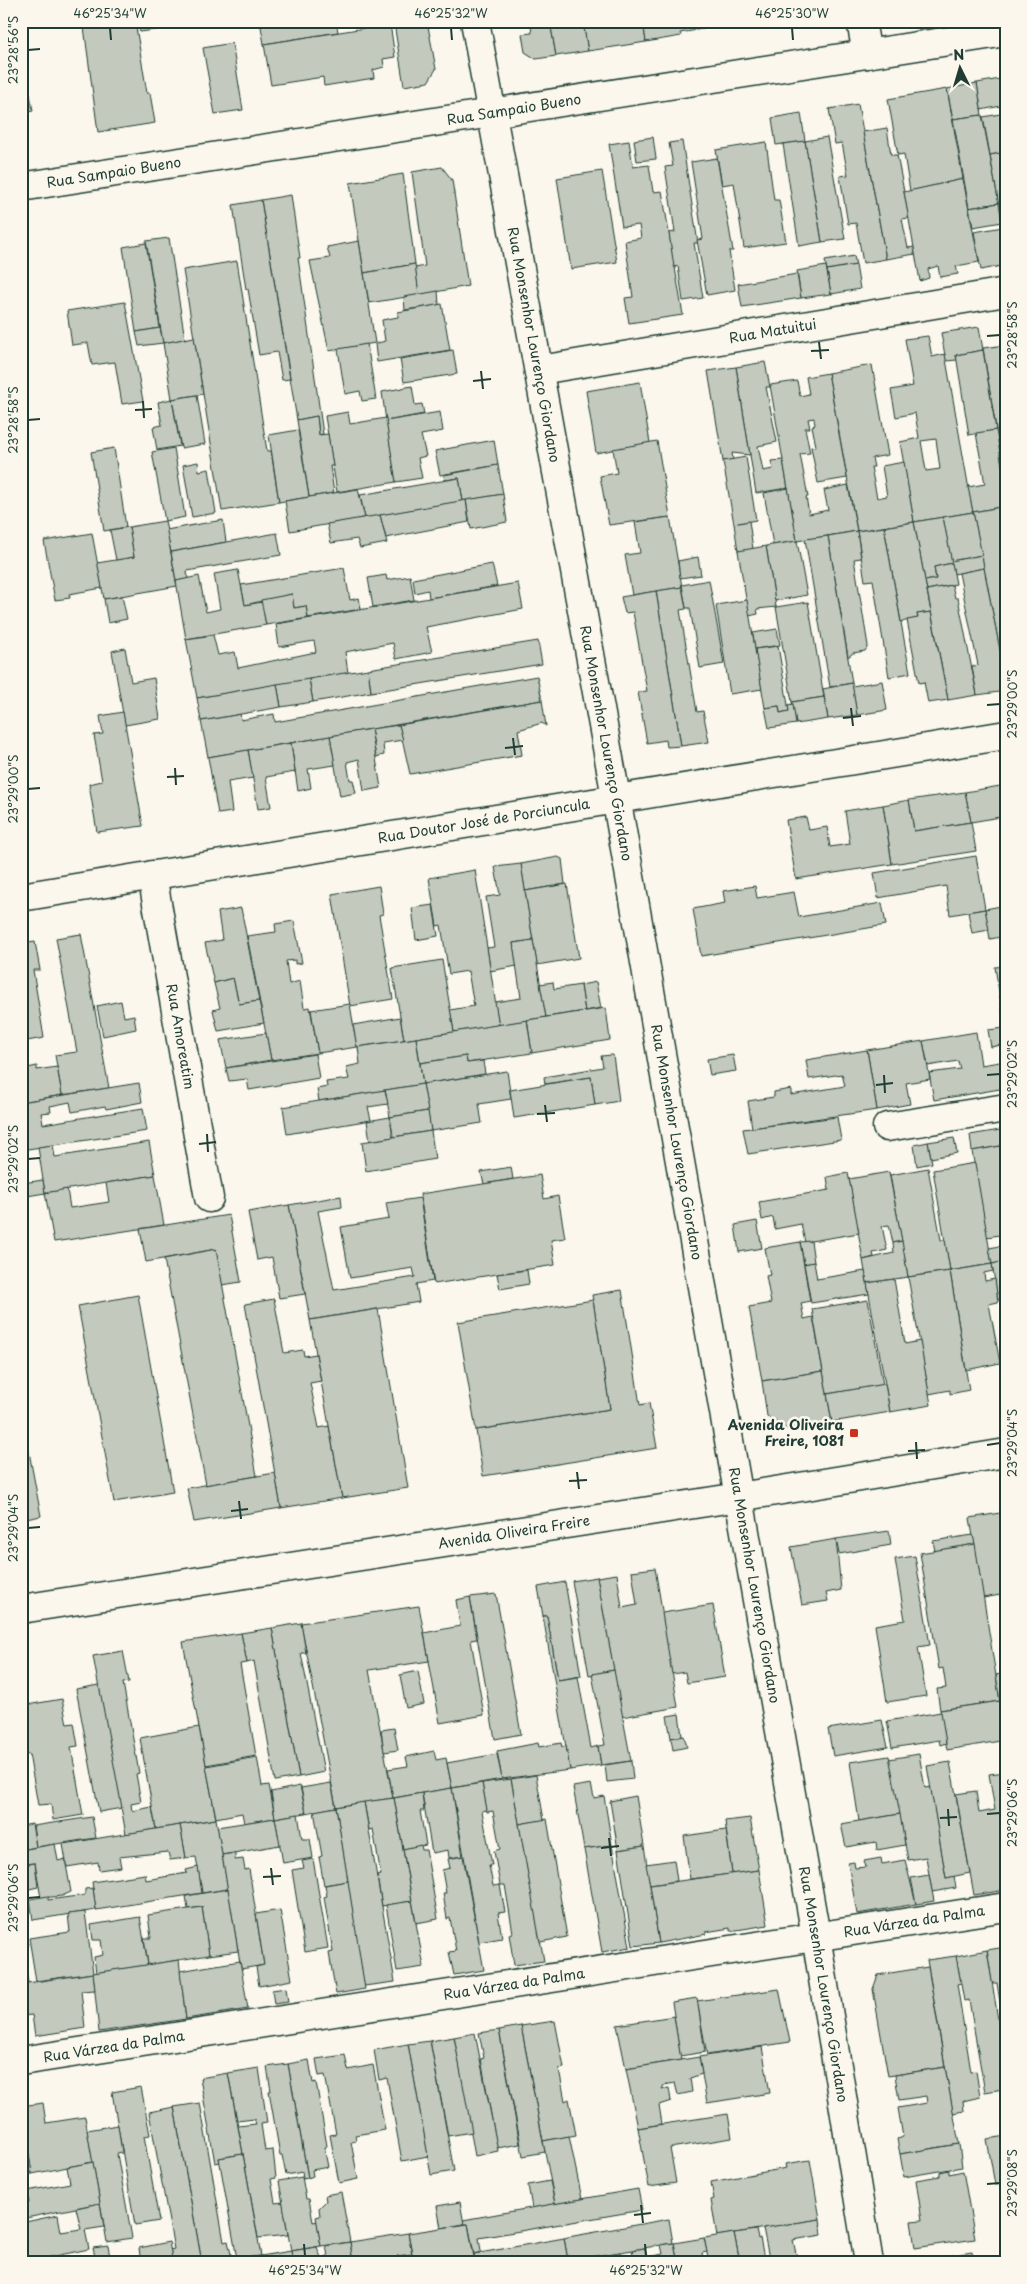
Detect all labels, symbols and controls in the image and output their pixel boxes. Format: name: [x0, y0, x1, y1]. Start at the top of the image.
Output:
text: 46°25'34"W: [74, 4, 147, 22]
text: 46°25'32"W: [414, 4, 488, 22]
text: 46°25'30"W: [755, 4, 830, 22]
text: 23°28'56"S: [4, 16, 22, 84]
north arrow: [934, 42, 984, 92]
text: N: [952, 44, 965, 65]
street label: Rua Sampaio Bueno: [445, 88, 583, 130]
street label: Rua Sampaio Bueno: [45, 151, 183, 193]
street label: Rua Monsenhor Lourenço Giordano: [503, 225, 566, 464]
text: 23°28'58"S: [1003, 301, 1021, 369]
street label: Rua Matuitui: [727, 313, 818, 348]
text: 23°28'58"S: [4, 386, 22, 454]
street label: Rua Monsenhor Lourenço Giordano: [575, 624, 638, 863]
text: 23°29'00"S: [1003, 669, 1021, 739]
text: 23°29'00"S: [4, 754, 22, 824]
street label: Rua Doutor José de Porciuncula: [376, 793, 591, 848]
street label: Rua Amoreatim: [161, 982, 201, 1091]
street label: Rua Monsenhor Lourenço Giordano: [646, 1022, 708, 1262]
text: 23°29'02"S: [1003, 1040, 1021, 1108]
text: 23°29'02"S: [4, 1125, 22, 1193]
text: 23°29'04"S: [1003, 1409, 1021, 1477]
place label: Avenida Oliveira Freire, 1081: [727, 1414, 844, 1451]
marker: Avenida Oliveira Freire, 1081: [848, 1427, 860, 1439]
street label: Rua Monsenhor Lourenço Giordano: [724, 1466, 786, 1705]
text: 23°29'04"S: [4, 1494, 22, 1562]
street label: Avenida Oliveira Freire: [437, 1509, 591, 1554]
text: 23°29'06"S: [1003, 1779, 1021, 1847]
text: 23°29'06"S: [4, 1864, 22, 1932]
street label: Rua Monsenhor Lourenço Giordano: [794, 1865, 854, 2104]
street label: Rua Várzea da Palma: [842, 1899, 986, 1942]
street label: Rua Várzea da Palma: [442, 1962, 586, 2005]
street label: Rua Várzea da Palma: [42, 2025, 186, 2067]
text: 23°29'08"S: [1003, 2149, 1021, 2217]
text: 46°25'34"W: [269, 2261, 342, 2279]
text: 46°25'32"W: [609, 2261, 683, 2279]

